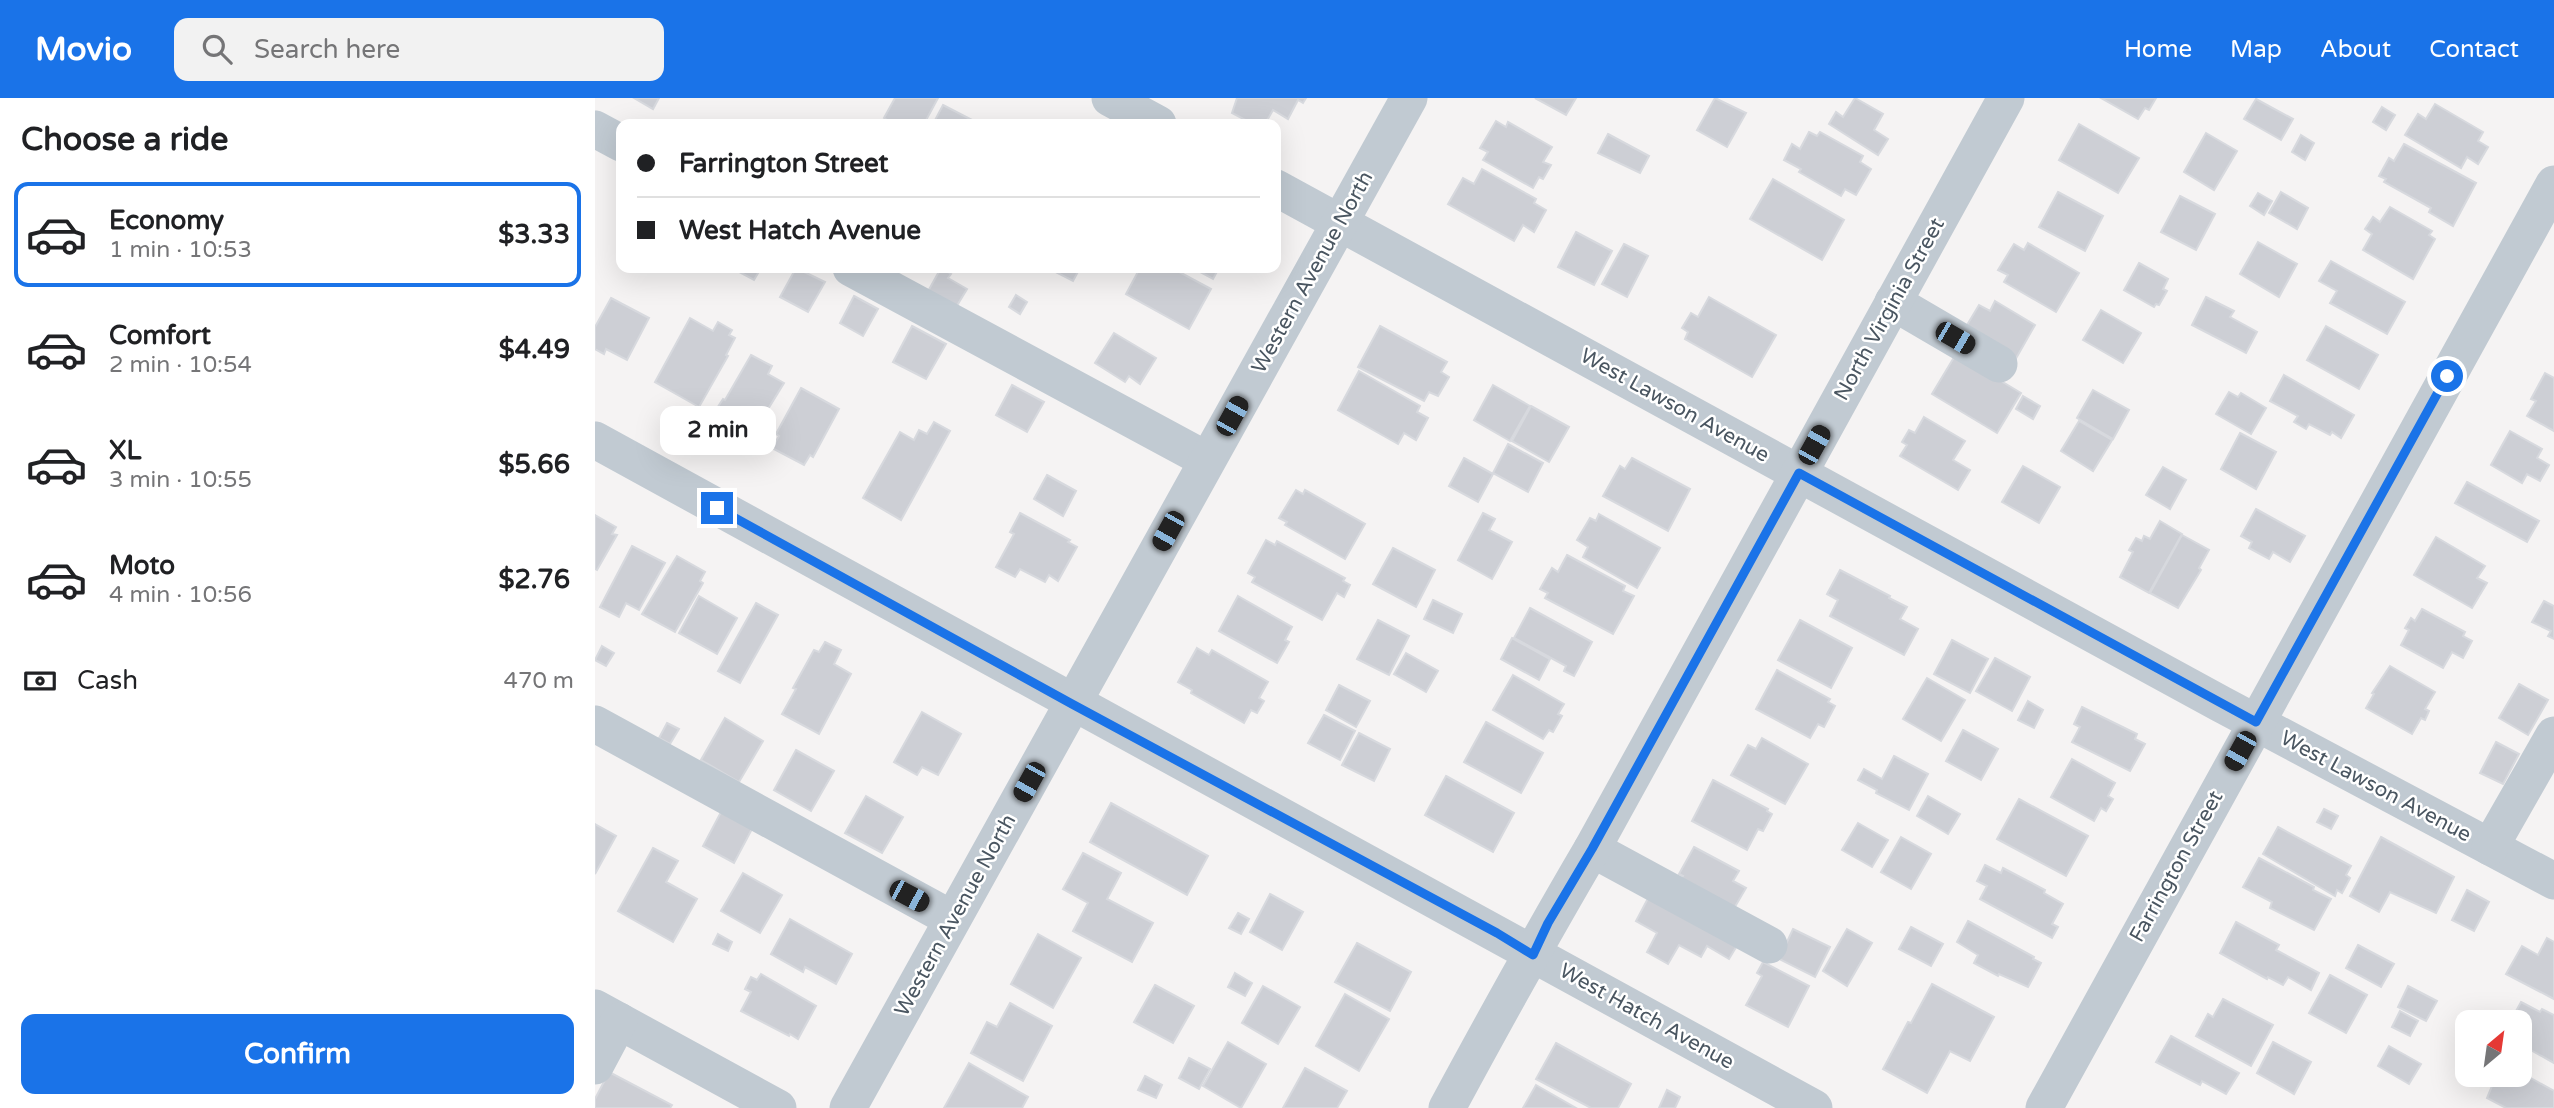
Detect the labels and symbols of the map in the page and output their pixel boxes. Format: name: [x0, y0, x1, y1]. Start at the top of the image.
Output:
street label: Western Avenue North: [1246, 167, 1378, 378]
street label: North Virginia Street: [1829, 214, 1950, 405]
car: [1932, 318, 1979, 358]
street label: West Lawson Avenue: [1576, 343, 1774, 468]
route start: [2431, 360, 2463, 392]
car: [1213, 393, 1252, 439]
callout: 2 min: [659, 406, 775, 456]
car: [1795, 422, 1834, 468]
route end: [701, 492, 733, 524]
car: [1149, 508, 1188, 554]
street label: West Lawson Avenue: [2276, 726, 2475, 847]
car: [2221, 728, 2260, 774]
car: [1010, 759, 1049, 805]
street label: Farrington Street: [2124, 786, 2228, 946]
street label: Western Avenue North: [889, 810, 1021, 1021]
car: [886, 877, 933, 915]
street label: West Hatch Avenue: [1555, 958, 1738, 1075]
north arrow: [2455, 1010, 2532, 1087]

